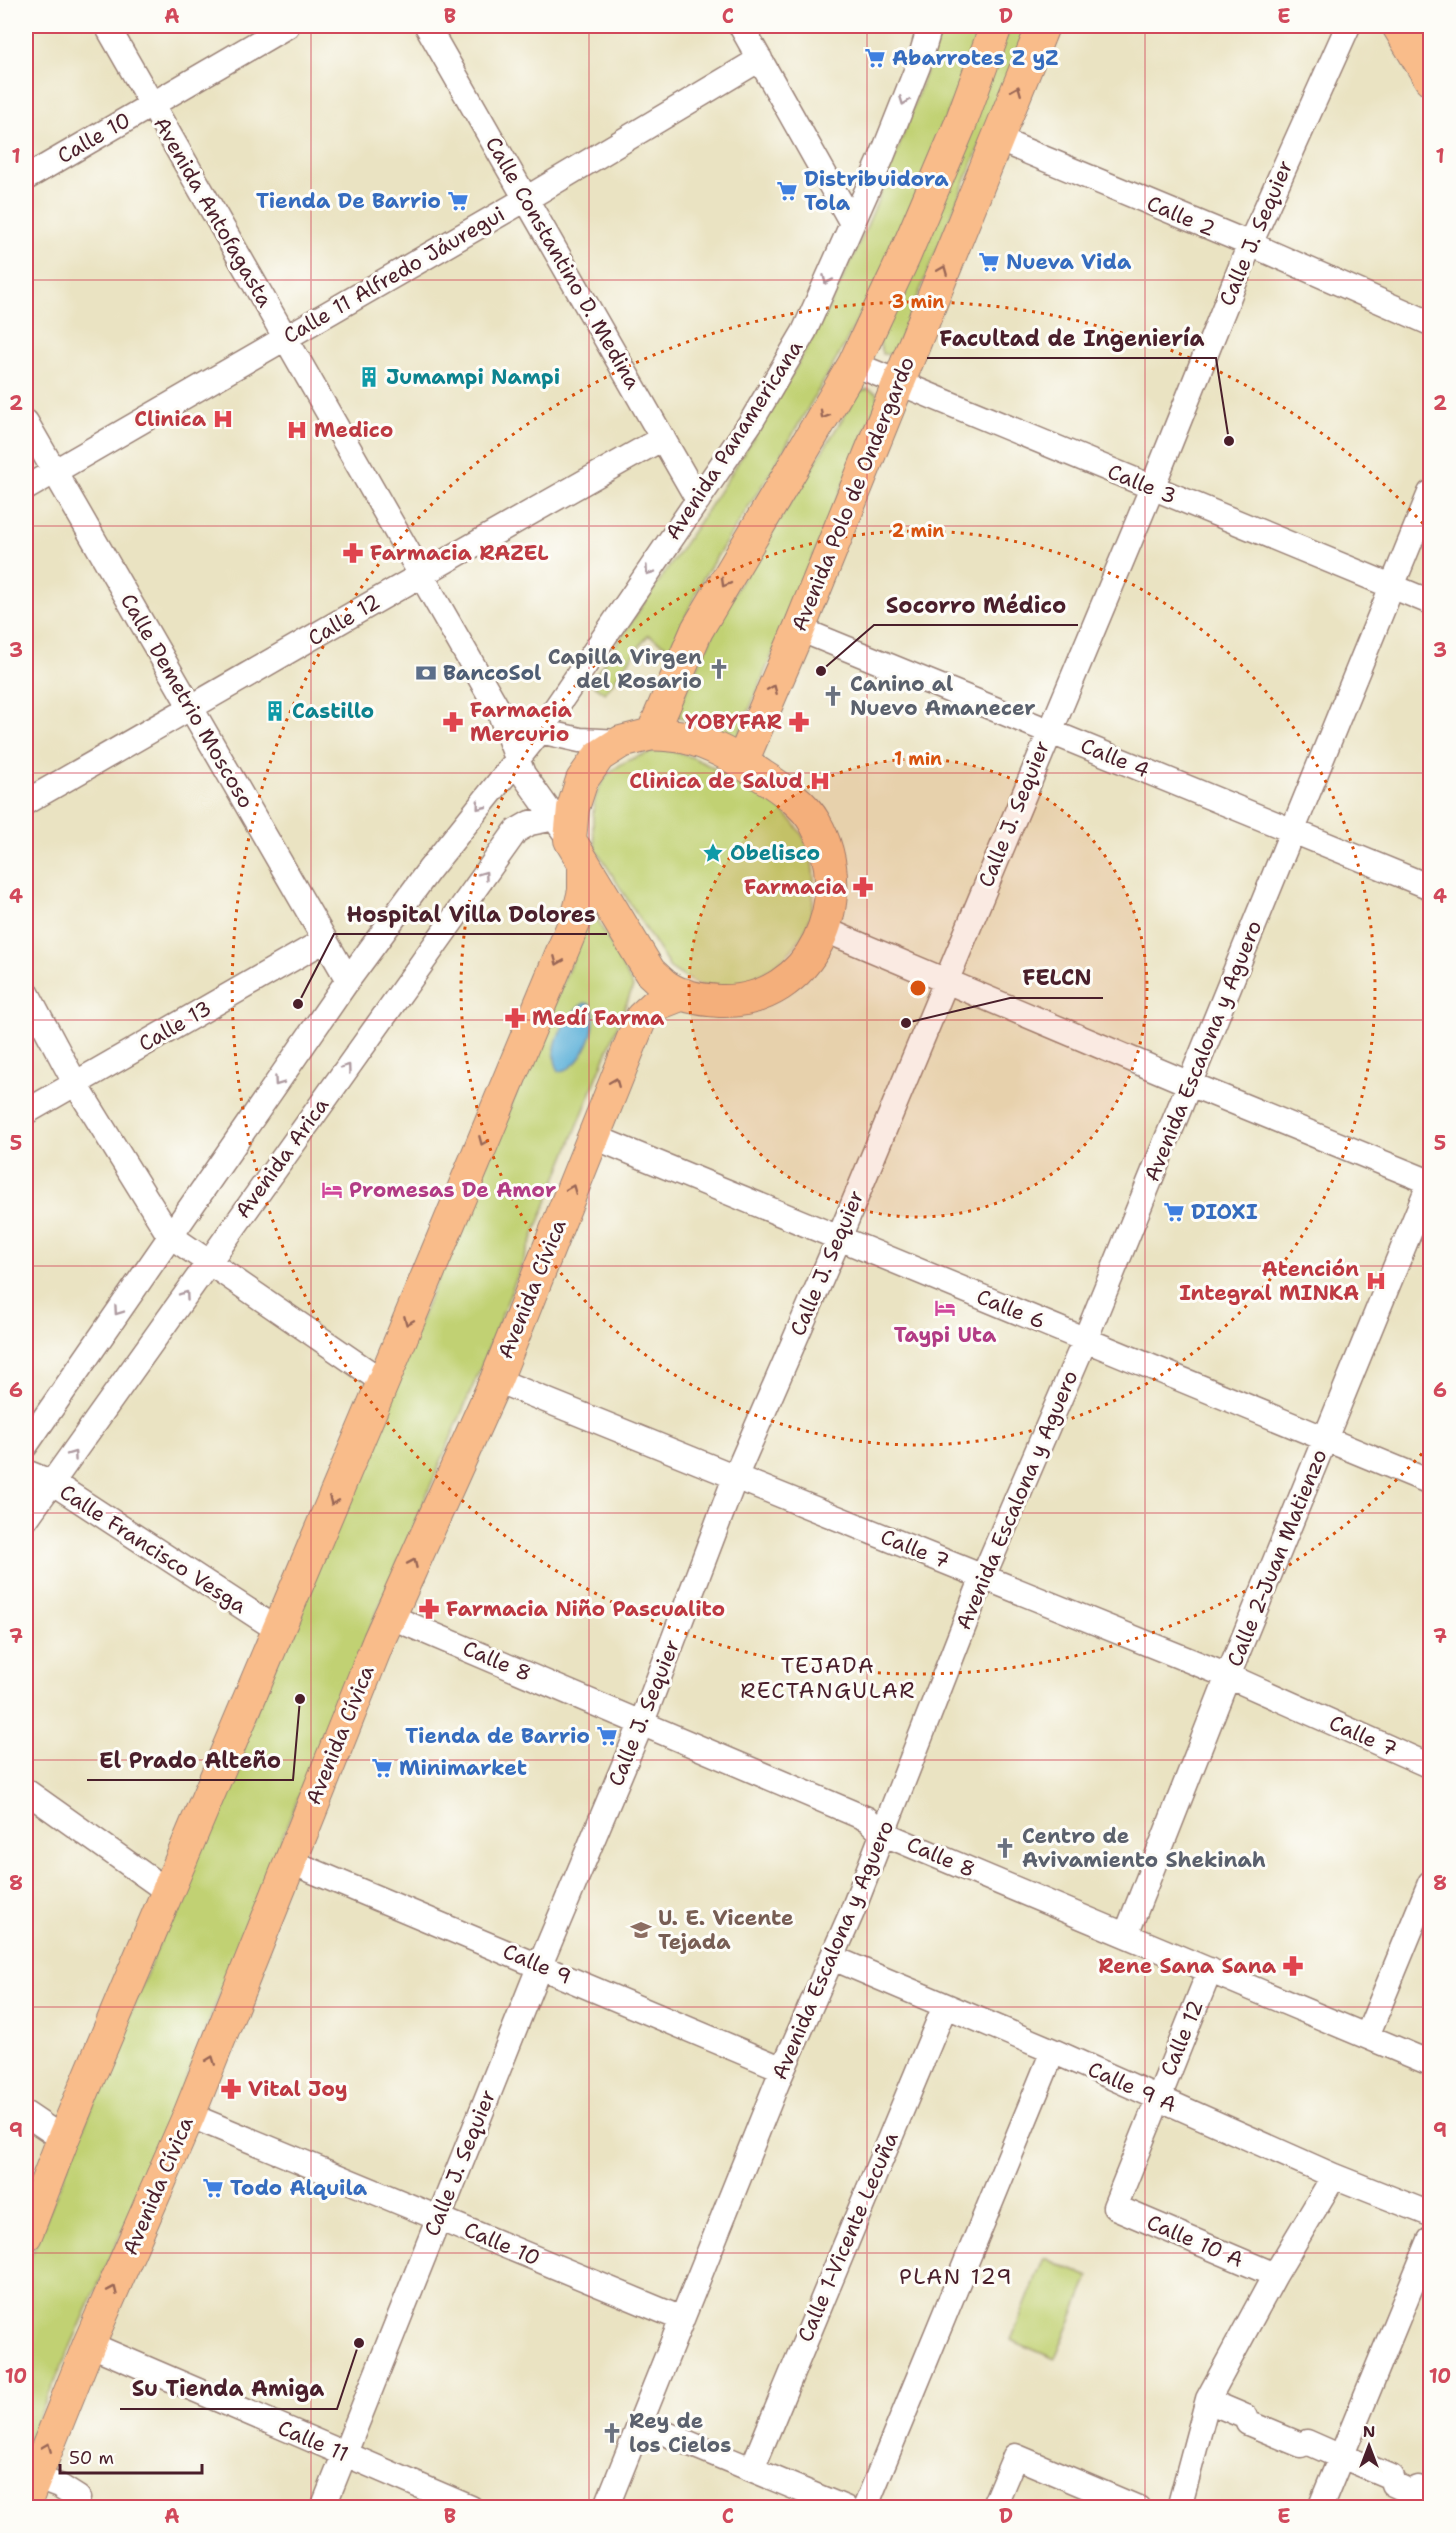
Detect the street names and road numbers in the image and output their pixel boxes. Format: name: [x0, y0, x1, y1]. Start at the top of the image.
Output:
street label: Calle 10: [52, 106, 136, 170]
street label: Avenida Antofagasta: [147, 112, 279, 312]
street label: Calle Constantino D. Medina: [479, 132, 647, 394]
street label: Calle J. Sequier: [1213, 156, 1299, 310]
street label: Calle 2: [1142, 189, 1220, 243]
street label: Calle 11 Alfredo Jáuregui: [278, 200, 510, 350]
street label: Avenida Panamericana: [659, 335, 809, 545]
street label: Avenida Polo de Ondergardo: [785, 353, 921, 635]
street label: Calle 3: [1103, 458, 1181, 510]
street label: Calle 12: [303, 588, 385, 652]
street label: Calle Demetrio Moscoso: [114, 589, 260, 813]
street label: Calle 4: [1076, 732, 1154, 784]
street label: Calle J. Sequier: [972, 736, 1056, 891]
street label: Avenida Escalona y Aguero: [1138, 916, 1268, 1186]
street label: Calle 13: [134, 994, 216, 1058]
street label: Avenida Arica: [229, 1092, 335, 1224]
street label: Calle J. Sequier: [784, 1186, 870, 1340]
street label: Avenida Cívica: [491, 1215, 573, 1363]
street label: Calle 6: [972, 1283, 1050, 1335]
street label: Avenida Escalona y Aguero: [950, 1366, 1084, 1634]
street label: Calle 2-Juan Matienzo: [1221, 1445, 1333, 1671]
street label: Calle Francisco Vesga: [54, 1478, 252, 1620]
street label: Calle 7: [876, 1523, 954, 1575]
street label: Calle 8: [458, 1634, 536, 1688]
street label: Calle J. Sequier: [602, 1635, 686, 1790]
street label: Avenida Cívica: [299, 1661, 381, 1809]
street label: Calle 7: [1325, 1709, 1401, 1763]
street label: Avenida Escalona y Aguero: [766, 1816, 900, 2084]
street label: Calle 8: [902, 1830, 980, 1884]
street label: Calle 9: [498, 1937, 576, 1991]
street label: Calle 12: [1154, 1996, 1210, 2080]
street label: Calle 9 A: [1083, 2055, 1181, 2119]
street label: Calle J. Sequier: [418, 2085, 502, 2240]
street label: Avenida Cívica: [116, 2112, 200, 2260]
street label: Calle 1-Vicente Lecuña: [791, 2128, 905, 2346]
street label: Calle 10 A: [1142, 2208, 1248, 2274]
street label: Calle 10: [460, 2215, 544, 2273]
street label: Calle 11: [274, 2414, 352, 2468]

